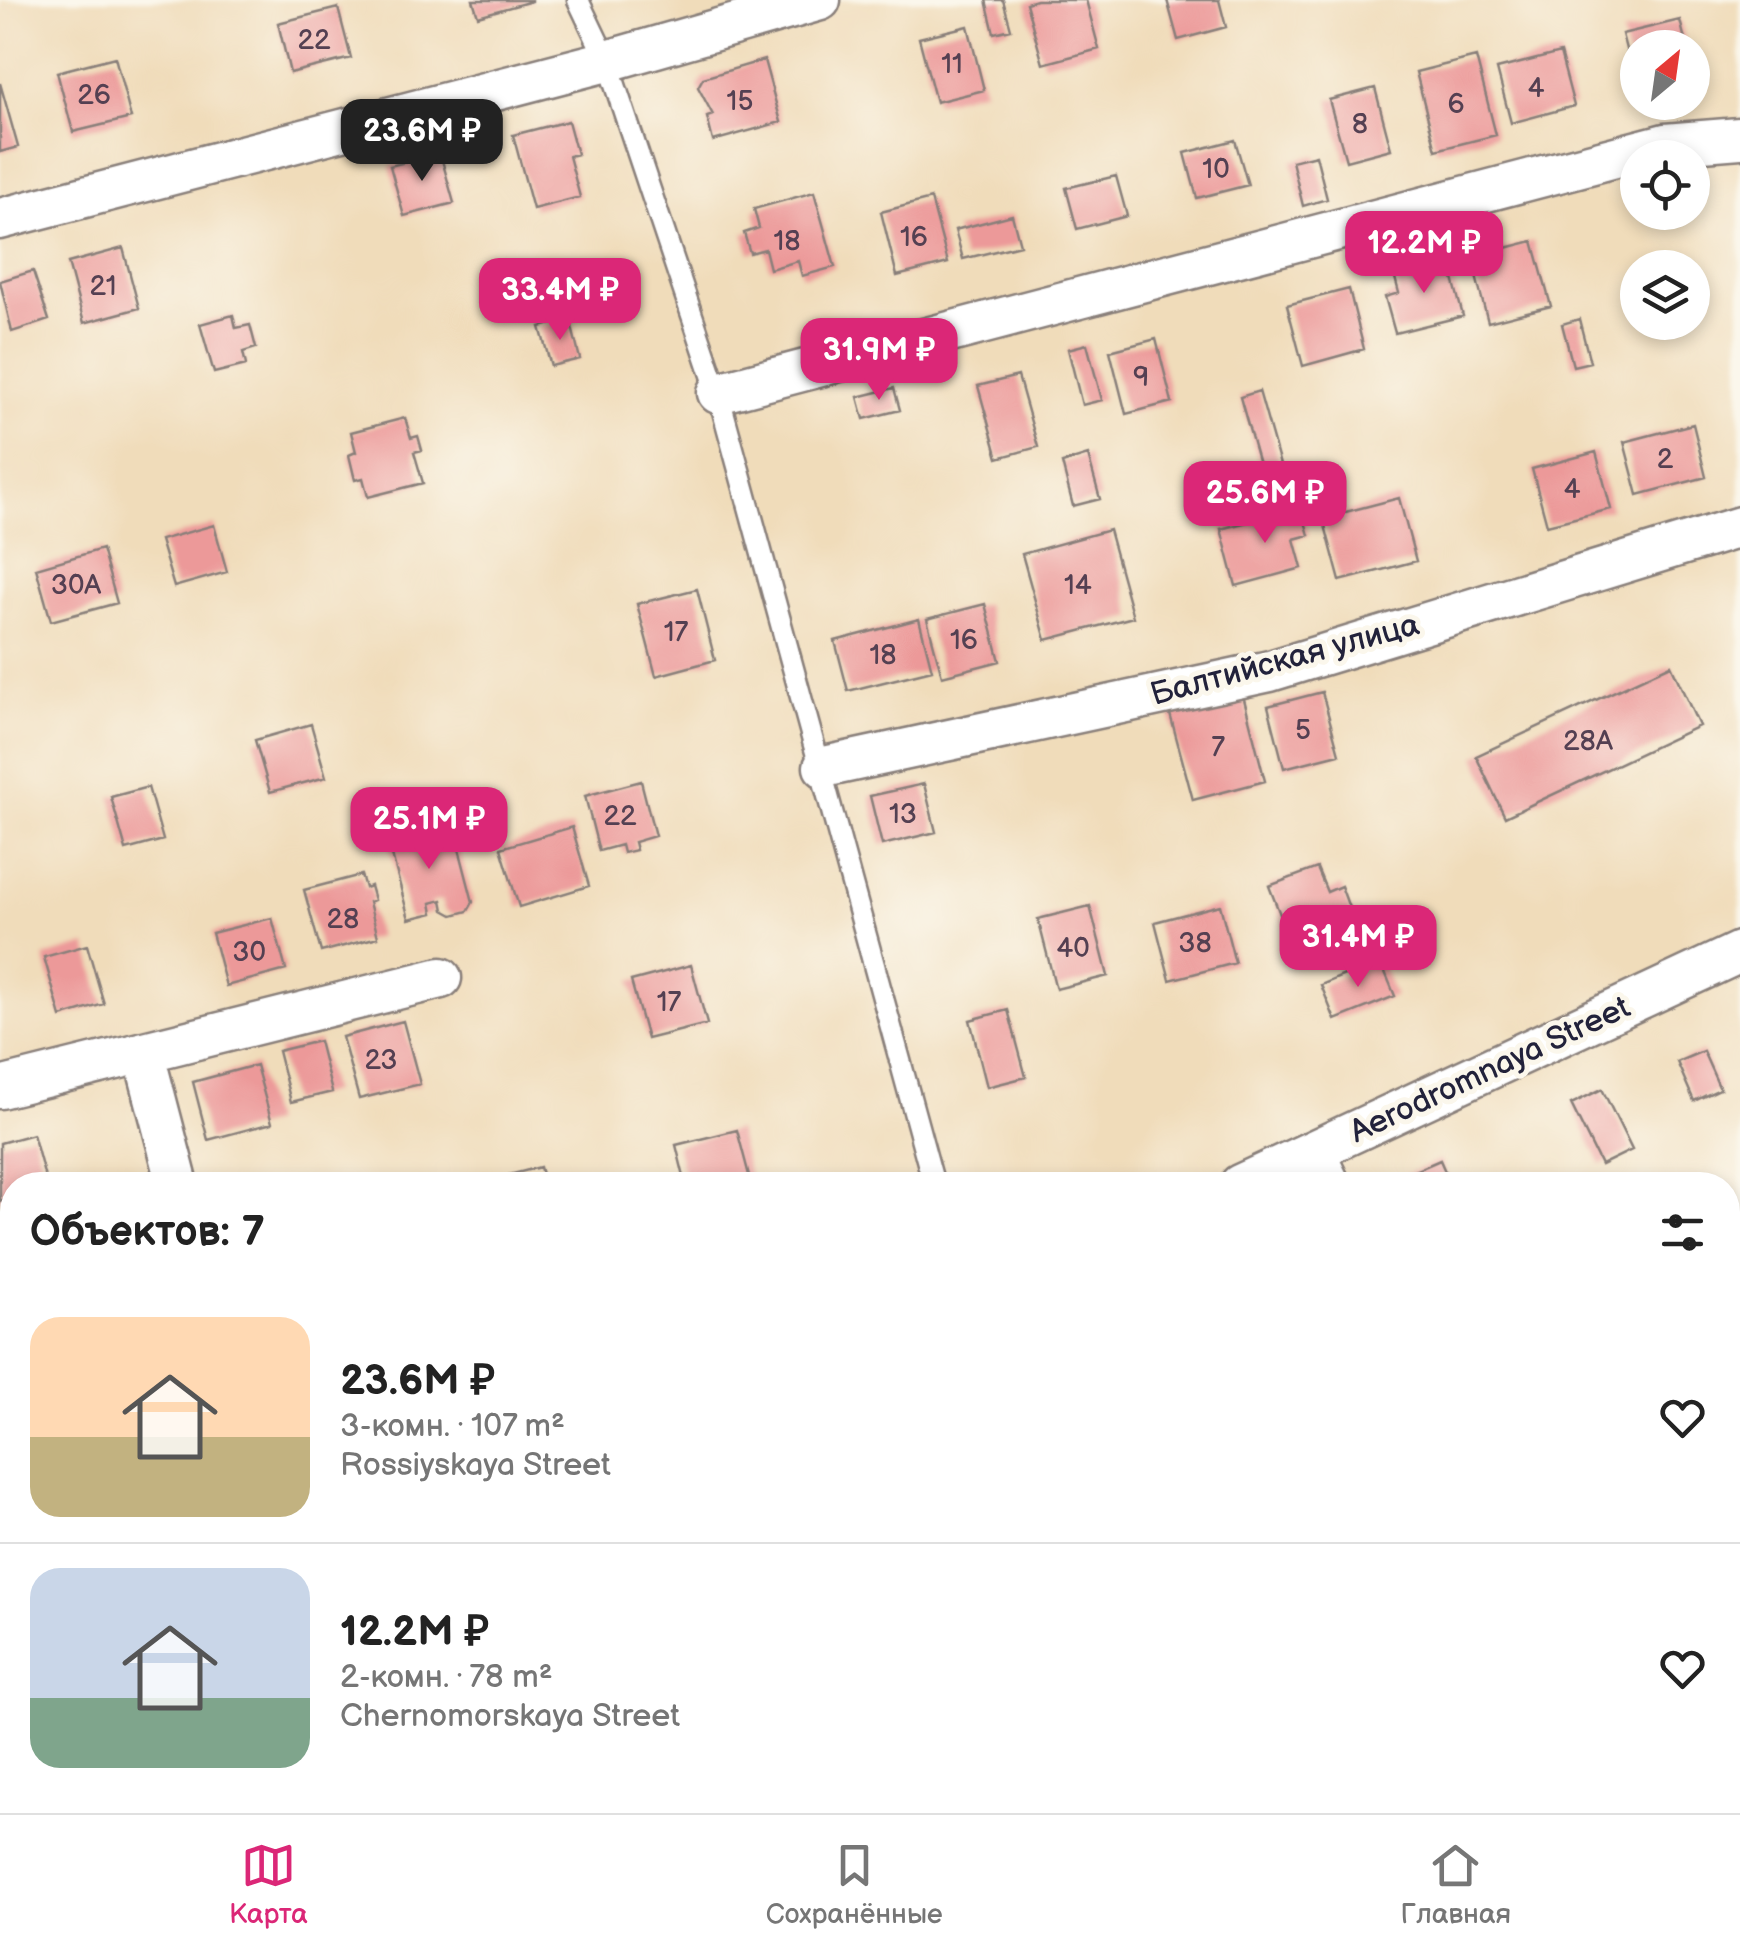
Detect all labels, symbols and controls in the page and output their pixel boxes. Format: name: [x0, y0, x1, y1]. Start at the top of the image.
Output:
house number: 22: [297, 24, 331, 57]
north arrow: [1620, 30, 1710, 120]
map controls: [1620, 30, 1710, 340]
house number: 11: [941, 48, 963, 81]
house number: 4: [1527, 72, 1545, 105]
house number: 26: [77, 79, 111, 112]
house number: 15: [727, 85, 753, 118]
house number: 6: [1447, 88, 1465, 121]
pin: 23.6M ₽: [330, 99, 514, 184]
house number: 8: [1352, 108, 1368, 141]
text: 23.6M ₽: [363, 112, 481, 151]
button: locate: [1620, 140, 1710, 230]
house number: 10: [1202, 153, 1230, 186]
pin: 12.2M ₽: [1332, 211, 1516, 296]
house number: 16: [900, 221, 928, 254]
text: 12.2M ₽: [1367, 224, 1481, 263]
house number: 18: [773, 225, 801, 258]
button: layers: [1620, 250, 1710, 340]
pin: 33.4M ₽: [468, 258, 652, 343]
house number: 21: [90, 270, 116, 303]
text: 33.4M ₽: [501, 271, 619, 310]
pin: 31.9M ₽: [787, 318, 971, 403]
text: 31.9M ₽: [823, 331, 935, 370]
house number: 9: [1133, 361, 1149, 394]
house number: 2: [1657, 443, 1674, 476]
pin: 25.6M ₽: [1173, 461, 1357, 546]
house number: 4: [1563, 473, 1581, 506]
text: 25.6M ₽: [1206, 474, 1324, 513]
house number: 30А: [51, 569, 102, 602]
house number: 14: [1064, 569, 1092, 602]
street label: Балтийская улица: [1146, 605, 1424, 715]
house number: 17: [664, 616, 689, 649]
house number: 16: [950, 624, 978, 657]
house number: 18: [869, 639, 897, 672]
house number: 5: [1295, 714, 1311, 747]
house number: 28А: [1563, 725, 1614, 758]
house number: 7: [1211, 731, 1225, 764]
pin: 25.1M ₽: [337, 787, 521, 872]
house number: 13: [889, 798, 917, 831]
text: 25.1M ₽: [373, 800, 486, 839]
house number: 22: [603, 800, 637, 833]
house number: 28: [327, 903, 359, 936]
pin: 31.4M ₽: [1266, 905, 1450, 990]
text: 31.4M ₽: [1302, 918, 1414, 957]
house number: 38: [1178, 927, 1212, 960]
house number: 40: [1056, 932, 1090, 965]
house number: 30: [232, 936, 266, 969]
house number: 17: [657, 986, 682, 1019]
street label: Aerodromnaya Street: [1344, 988, 1636, 1152]
house number: 23: [364, 1044, 398, 1077]
icon: filters: [1655, 1205, 1710, 1260]
text: Объектов: 7: [30, 1207, 265, 1258]
text: 23.6M ₽: [340, 1356, 495, 1407]
icon: home: [110, 1357, 230, 1477]
icon: heart: [1655, 1390, 1710, 1445]
text: 3-комн. · 107 m²: [340, 1407, 565, 1446]
text: Rossiyskaya Street: [340, 1446, 611, 1485]
text: 12.2M ₽: [340, 1607, 489, 1658]
icon: home: [110, 1608, 230, 1728]
icon: heart: [1655, 1641, 1710, 1696]
text: 2-комн. · 78 m²: [340, 1658, 553, 1697]
text: Chernomorskaya Street: [340, 1697, 680, 1736]
tab: Карта: [229, 1838, 308, 1931]
tab: Сохранённые: [766, 1838, 943, 1931]
tab: Главная: [1401, 1838, 1511, 1931]

